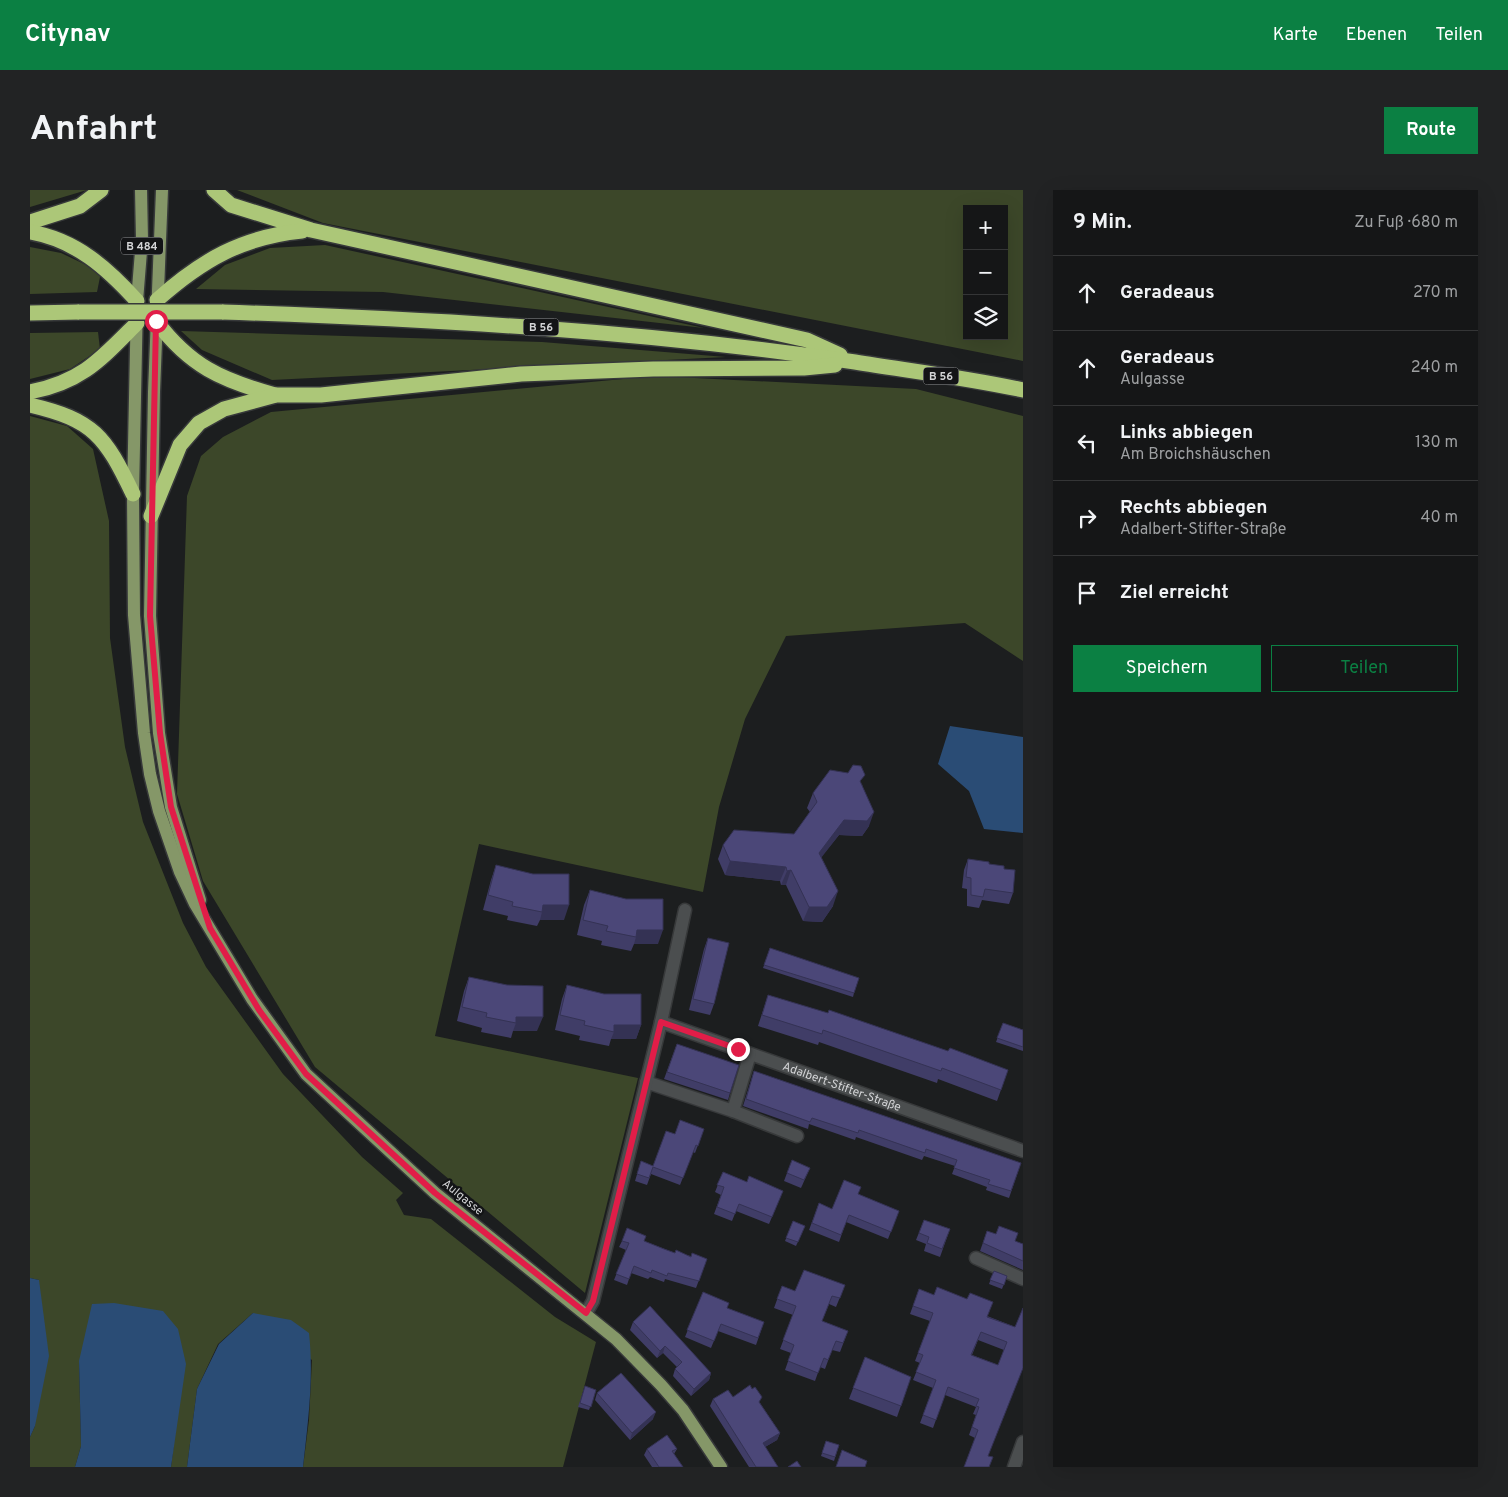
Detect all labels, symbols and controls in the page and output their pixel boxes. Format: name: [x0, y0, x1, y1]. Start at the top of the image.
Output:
text: Citynav: [25, 20, 111, 50]
text: Karte: [1273, 24, 1318, 47]
text: Ebenen: [1346, 24, 1407, 47]
text: Teilen: [1435, 24, 1483, 47]
button: Route: [1384, 107, 1478, 154]
text: Anfahrt: [30, 108, 157, 152]
map controls: [963, 205, 1008, 340]
button: +: [963, 205, 1008, 250]
text: 9 Min.: [1073, 209, 1132, 236]
text: Zu Fuß · 680 m: [1354, 213, 1458, 233]
road number: B 484: [121, 238, 163, 254]
button: −: [963, 250, 1008, 295]
icon: ahead: [1073, 279, 1101, 307]
text: Geradeaus: [1120, 281, 1215, 305]
text: 270 m: [1413, 283, 1458, 303]
button: layers: [963, 295, 1008, 340]
route start: [145, 310, 168, 333]
road number: B 56: [524, 318, 558, 336]
text: Geradeaus: [1120, 346, 1215, 370]
icon: ahead: [1073, 354, 1101, 382]
text: 240 m: [1411, 358, 1458, 378]
road number: B 56: [924, 368, 958, 385]
text: Aulgasse: [1120, 370, 1185, 390]
text: Links abbiegen: [1120, 421, 1253, 445]
icon: left: [1073, 429, 1101, 457]
text: 130 m: [1415, 433, 1458, 453]
text: Am Broichshäuschen: [1120, 445, 1271, 465]
text: Rechts abbiegen: [1120, 496, 1268, 520]
icon: right: [1073, 504, 1101, 532]
text: 40 m: [1420, 508, 1458, 528]
text: Adalbert-Stifter-Straße: [1120, 520, 1286, 540]
icon: arrive: [1073, 579, 1101, 607]
text: Ziel erreicht: [1120, 581, 1229, 605]
button: Speichern: [1073, 645, 1261, 692]
button: Teilen: [1271, 645, 1458, 692]
route end: [727, 1038, 750, 1061]
street label: Adalbert-Stifter-Straße: [780, 1059, 903, 1116]
street label: Aulgasse: [438, 1176, 486, 1219]

